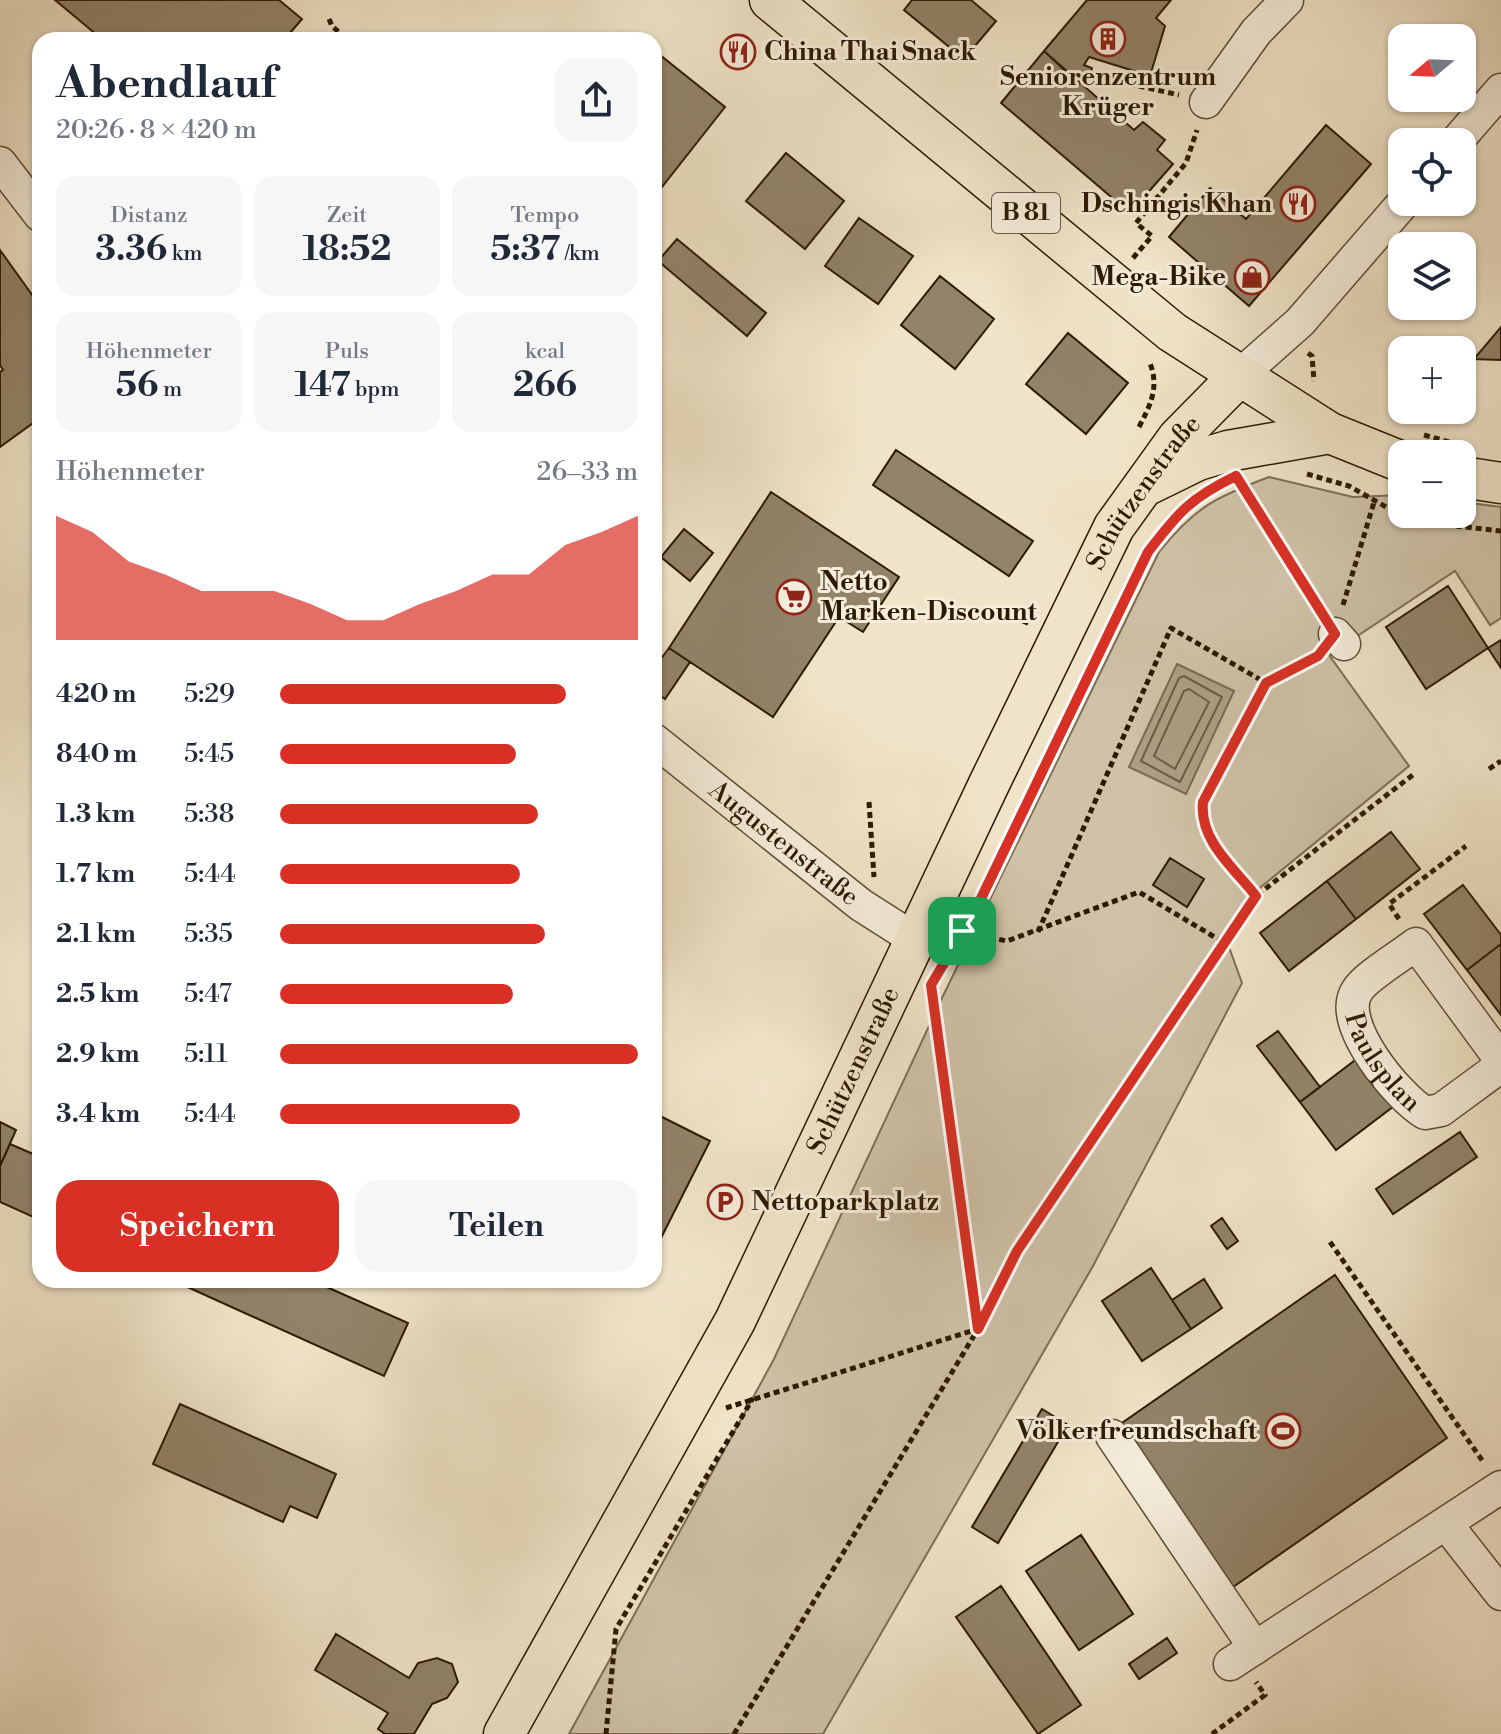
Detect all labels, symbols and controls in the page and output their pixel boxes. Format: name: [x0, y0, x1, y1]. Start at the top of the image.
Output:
building icon: Seniorenzentrum Krüger: [1089, 20, 1127, 58]
north arrow: [1388, 24, 1476, 112]
map controls: [1388, 24, 1476, 528]
restaurant icon: China Thai Snack: [719, 33, 757, 71]
place label: China Thai Snack: [764, 36, 977, 68]
text: Abendlauf: [56, 56, 276, 111]
button: share: [554, 58, 638, 142]
place label: Seniorenzentrum Krüger: [1000, 61, 1216, 123]
text: 20:26 · 8 × 420 m: [56, 114, 257, 146]
button: locate: [1388, 128, 1476, 216]
restaurant icon: Dschingis Khan: [1279, 185, 1317, 223]
place label: Dschingis Khan: [1081, 188, 1272, 220]
road number: B 81: [992, 193, 1060, 233]
text: Distanz: [110, 202, 188, 229]
text: Zeit: [327, 202, 367, 229]
text: Tempo: [511, 202, 579, 229]
text: 3.36: [96, 229, 167, 271]
text: 18:52: [302, 229, 392, 271]
text: 5:37: [490, 229, 560, 271]
button: layers: [1388, 232, 1476, 320]
text: km: [167, 240, 202, 267]
text: /km: [560, 240, 600, 267]
shop icon: Mega-Bike: [1233, 258, 1271, 296]
place label: Mega-Bike: [1091, 261, 1226, 293]
button: +: [1388, 336, 1476, 424]
text: Höhenmeter: [86, 338, 212, 365]
text: Puls: [325, 338, 369, 365]
text: kcal: [525, 338, 565, 365]
text: 56: [116, 365, 158, 407]
text: 147: [294, 365, 351, 407]
text: 266: [513, 365, 577, 407]
text: m: [158, 376, 182, 403]
text: bpm: [351, 376, 400, 403]
street label: Schützenstraße: [1080, 408, 1208, 575]
button: −: [1388, 440, 1476, 528]
text: Höhenmeter: [56, 456, 205, 488]
text: 26–33 m: [537, 456, 638, 488]
place label: Netto Marken-Discount: [820, 566, 1038, 628]
supermarket icon: Netto Marken-Discount: [775, 578, 813, 616]
text: 420 m: [56, 678, 136, 710]
text: 5:29: [184, 678, 235, 710]
text: 840 m: [56, 738, 137, 770]
text: 5:45: [184, 738, 234, 770]
street label: Augustenstraße: [702, 773, 865, 913]
text: 1.3 km: [56, 798, 135, 830]
text: 5:38: [184, 798, 235, 830]
text: 1.7 km: [56, 858, 135, 890]
text: 5:44: [184, 858, 236, 890]
pin: [928, 897, 996, 965]
icon: arrive: [940, 909, 984, 953]
text: 2.1 km: [56, 918, 136, 950]
text: 5:35: [184, 918, 233, 950]
text: 2.5 km: [56, 978, 139, 1010]
text: 5:47: [184, 978, 232, 1010]
street label: Schützenstraße: [800, 982, 907, 1160]
street label: Paulsplan: [1337, 1009, 1427, 1119]
text: 2.9 km: [56, 1038, 140, 1070]
text: 5:11: [184, 1038, 227, 1070]
text: 3.4 km: [56, 1098, 140, 1130]
text: 5:44: [184, 1098, 236, 1130]
button: Speichern: [56, 1180, 339, 1272]
button: Teilen: [355, 1180, 638, 1272]
parking icon: Nettoparkplatz: [706, 1183, 744, 1221]
place label: Nettoparkplatz: [751, 1186, 939, 1218]
sports icon: Völkerfreundschaft: [1264, 1412, 1302, 1450]
place label: Völkerfreundschaft: [1015, 1415, 1258, 1447]

